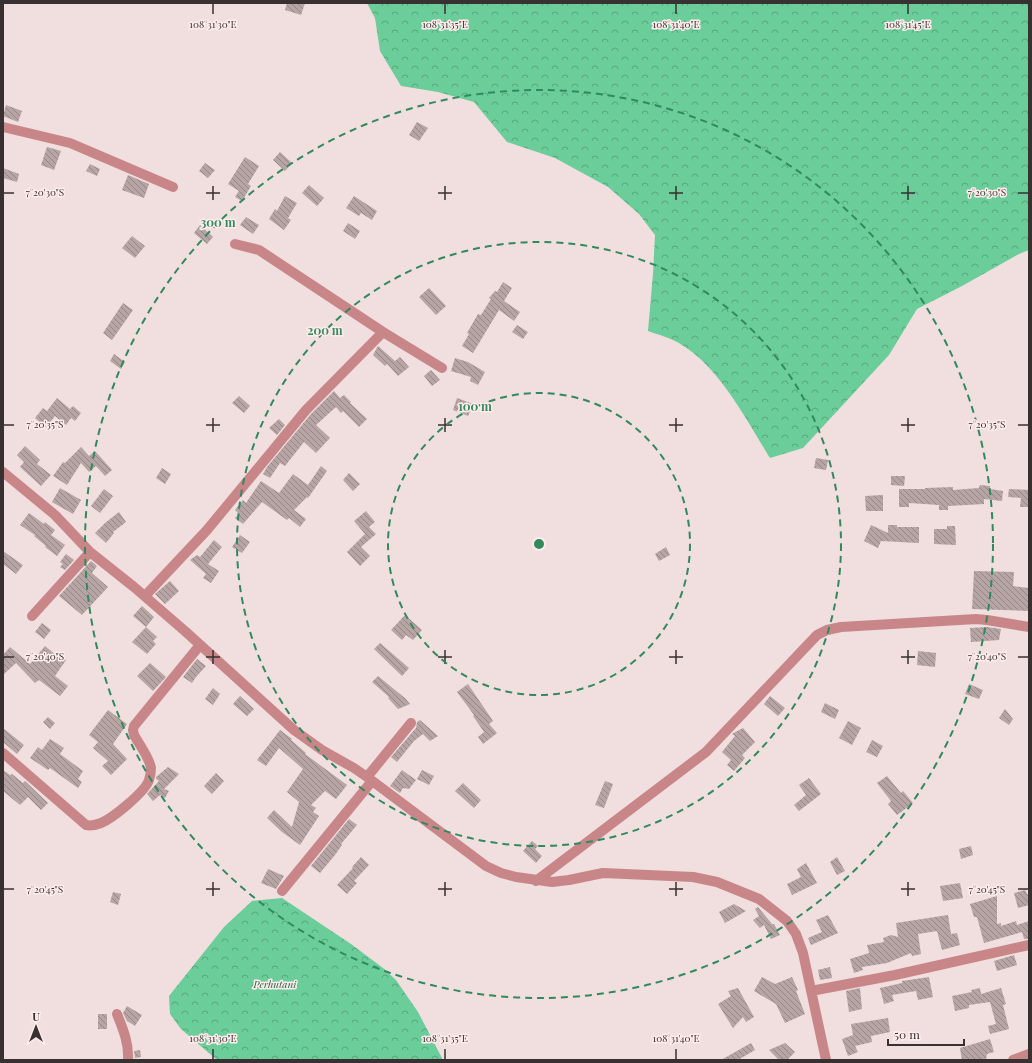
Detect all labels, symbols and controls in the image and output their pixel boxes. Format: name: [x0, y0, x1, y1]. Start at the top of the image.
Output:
text: 108°31'30"E: [189, 17, 237, 31]
text: 108°31'35"E: [422, 17, 468, 31]
text: 108°31'40"E: [652, 17, 700, 31]
text: 108°31'45"E: [885, 17, 931, 31]
text: 7°20'30"S: [26, 185, 64, 199]
text: 7°20'30"S: [968, 185, 1006, 199]
text: 300 m: [201, 214, 236, 230]
text: 200 m: [307, 322, 343, 338]
text: 100 m: [458, 398, 492, 414]
text: 7°20'35"S: [27, 417, 63, 431]
text: 7°20'35"S: [969, 417, 1005, 431]
centre of rings: [532, 537, 546, 551]
text: 7°20'40"S: [26, 649, 64, 663]
text: 7°20'40"S: [968, 649, 1006, 663]
text: 7°20'45"S: [27, 882, 63, 896]
text: 7°20'45"S: [969, 882, 1005, 896]
park label: Perhutani: [253, 977, 297, 991]
north arrow: [16, 1007, 56, 1047]
text: U: [32, 1009, 40, 1024]
scale bar: [888, 1021, 964, 1047]
text: 50 m: [894, 1026, 920, 1042]
text: 108°31'30"E: [189, 1031, 237, 1045]
text: 108°31'35"E: [422, 1031, 468, 1045]
text: 108°31'40"E: [652, 1031, 700, 1045]

